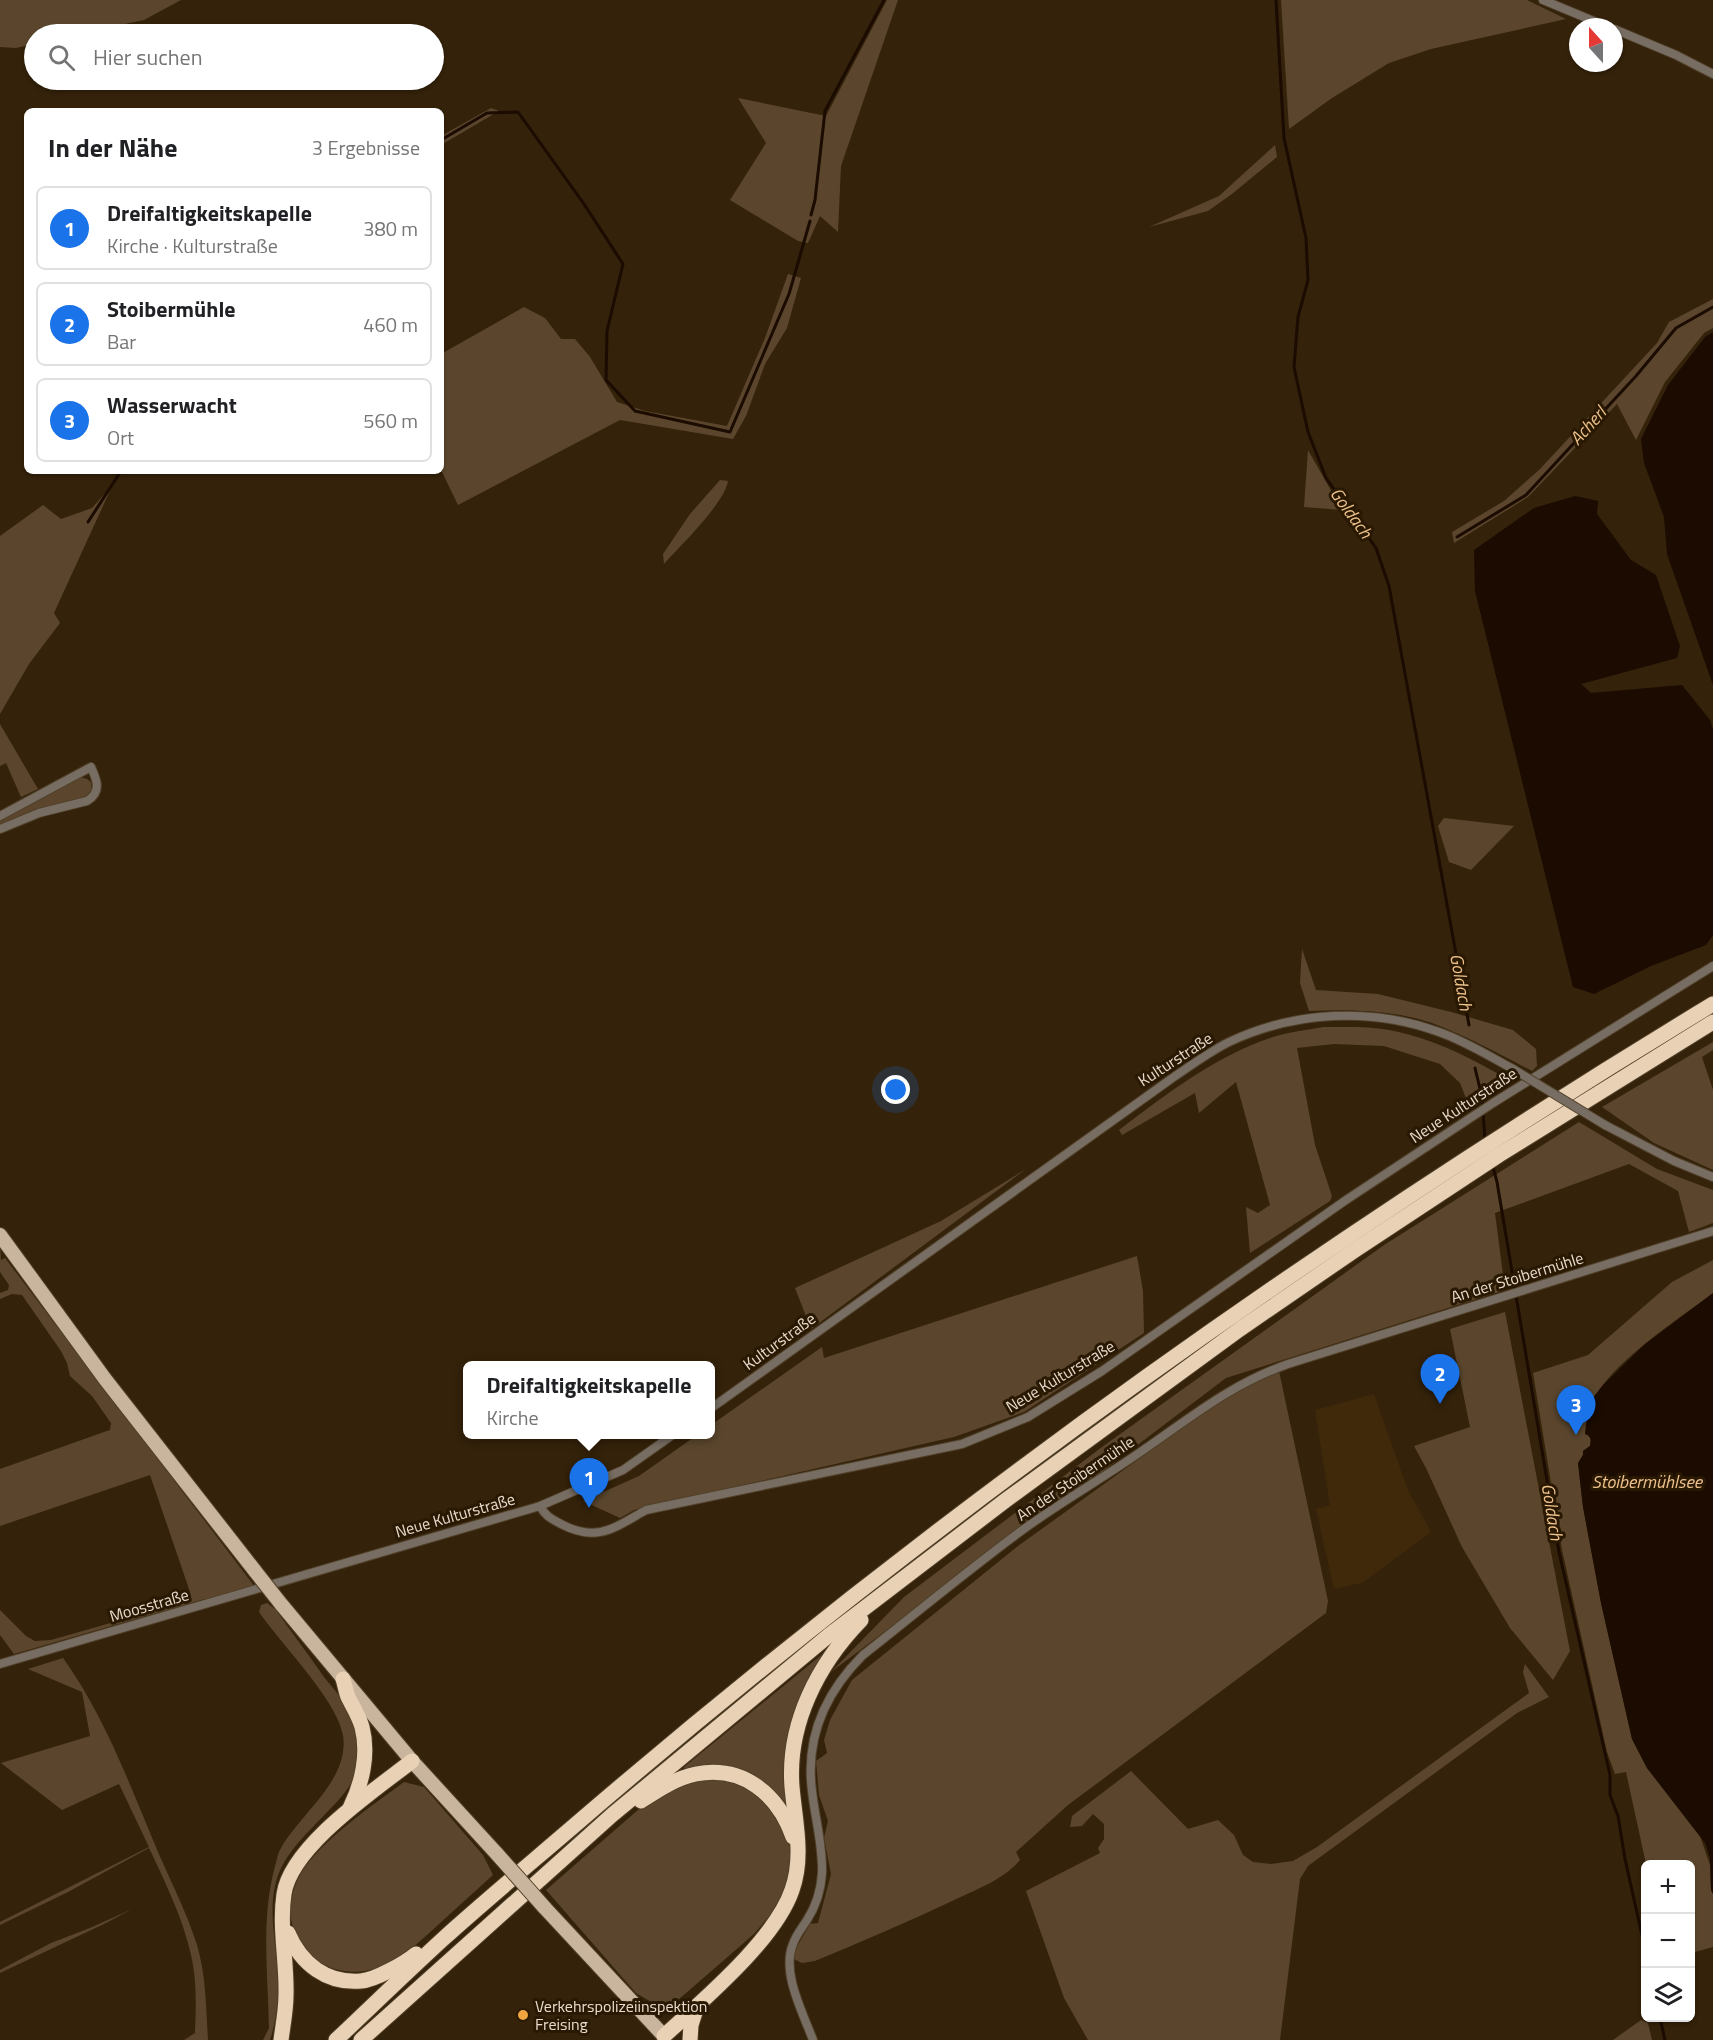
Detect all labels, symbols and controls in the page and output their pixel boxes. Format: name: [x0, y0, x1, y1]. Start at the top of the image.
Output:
north arrow: [1569, 18, 1623, 72]
search box: [24, 24, 444, 90]
text: Hier suchen: [93, 40, 202, 74]
icon: search: [45, 41, 78, 74]
text: In der Nähe: [48, 128, 177, 167]
text: 3 Ergebnisse: [312, 132, 420, 163]
text: Dreifaltigkeitskapelle: [107, 196, 312, 230]
text: 1: [64, 213, 75, 244]
text: 380 m: [363, 213, 418, 244]
text: Kirche · Kulturstraße: [107, 230, 278, 261]
text: Stoibermühle: [107, 292, 236, 326]
text: 2: [64, 309, 75, 340]
text: 460 m: [363, 309, 418, 340]
text: Bar: [107, 326, 136, 357]
text: Wasserwacht: [107, 388, 237, 422]
water label: Acherl: [1563, 399, 1614, 451]
text: 3: [64, 405, 75, 436]
text: 560 m: [363, 405, 418, 436]
text: Ort: [107, 422, 134, 453]
water label: Goldach: [1324, 482, 1380, 545]
water label: Goldach: [1443, 951, 1480, 1013]
street label: Kulturstraße: [1133, 1026, 1217, 1092]
street label: Neue Kulturstraße: [1405, 1061, 1521, 1149]
your location: [881, 1075, 910, 1104]
street label: An der Stoibermühle: [1448, 1245, 1586, 1309]
street label: Kulturstraße: [738, 1306, 820, 1376]
street label: Neue Kulturstraße: [1001, 1334, 1119, 1418]
pin: 2: [1420, 1354, 1460, 1404]
popup: [463, 1361, 715, 1439]
text: Dreifaltigkeitskapelle: [487, 1368, 691, 1402]
pin: 3: [1556, 1386, 1596, 1435]
text: Kirche: [487, 1402, 539, 1433]
street label: An der Stoibermühle: [1011, 1430, 1139, 1526]
pin: 1: [570, 1458, 608, 1508]
water label: Stoibermühlsee: [1592, 1468, 1704, 1495]
water label: Goldach: [1535, 1481, 1570, 1543]
street label: Neue Kulturstraße: [392, 1486, 518, 1544]
street label: Moosstraße: [106, 1582, 192, 1628]
map controls: [1641, 1860, 1695, 2022]
button: +: [1641, 1860, 1695, 1914]
button: −: [1641, 1914, 1695, 1968]
button: layers: [1641, 1968, 1695, 2022]
place label: Verkehrspolizeiinspektion Freising: [535, 1994, 707, 2036]
marker: Verkehrspolizeiinspektion Freising: [516, 2008, 530, 2022]

